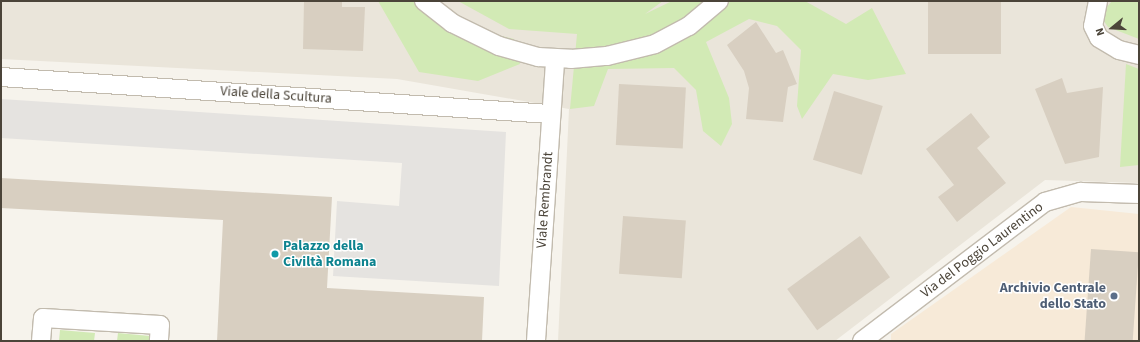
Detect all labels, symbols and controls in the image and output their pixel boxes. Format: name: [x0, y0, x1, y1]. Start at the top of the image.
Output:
north arrow: [1092, 8, 1132, 48]
text: N: [1092, 26, 1108, 38]
street label: Viale della Scultura: [220, 83, 332, 107]
street label: Viale Rembrandt: [533, 151, 557, 249]
street label: Via del Poggio Laurentino: [917, 198, 1047, 302]
place label: Palazzo della Civiltà Romana: [283, 238, 376, 270]
marker: Palazzo della Civiltà Romana: [270, 249, 280, 259]
place label: Archivio Centrale dello Stato: [1000, 280, 1106, 312]
marker: Archivio Centrale dello Stato: [1109, 291, 1119, 301]

